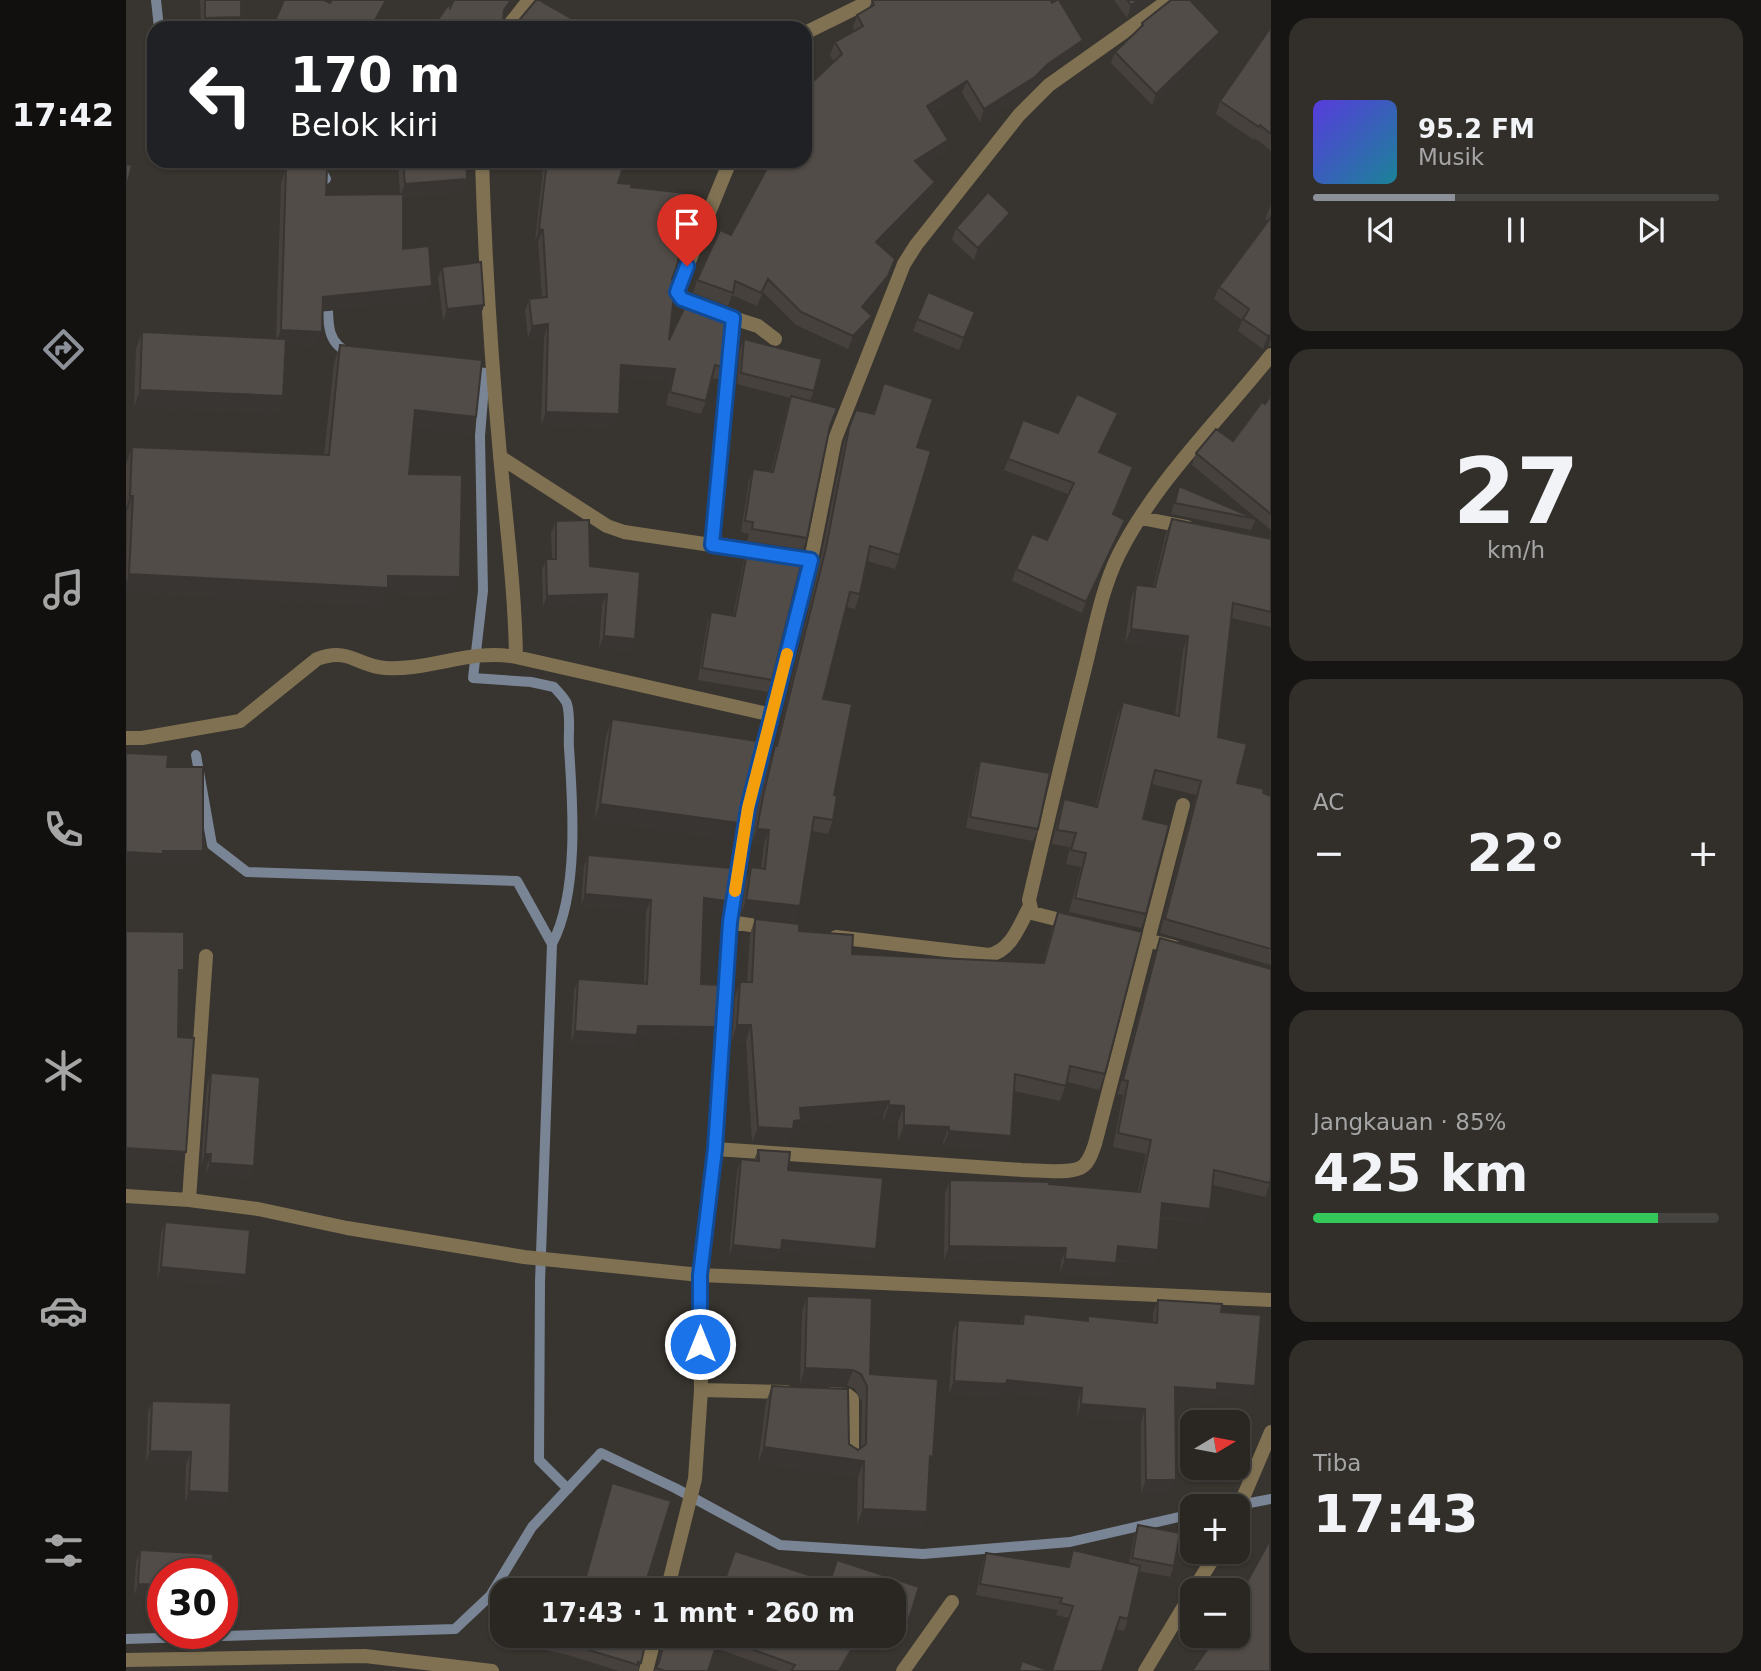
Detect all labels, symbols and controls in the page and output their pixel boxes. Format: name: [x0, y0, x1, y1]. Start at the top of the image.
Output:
text: 170 m: [290, 47, 460, 104]
icon: left: [175, 49, 266, 140]
text: 17:42: [12, 96, 114, 134]
text: Belok kiri: [290, 106, 438, 144]
text: 95.2 FM: [1418, 114, 1535, 144]
text: Musik: [1418, 144, 1484, 170]
pin: [657, 194, 717, 266]
icon: arrive: [668, 205, 706, 243]
icon: previous: [1362, 211, 1400, 249]
icon: pause: [1497, 211, 1535, 249]
icon: next: [1632, 211, 1670, 249]
icon: directions: [39, 325, 88, 374]
text: 27: [1453, 439, 1579, 544]
text: km/h: [1487, 537, 1545, 563]
icon: music: [39, 565, 88, 614]
text: AC: [1313, 789, 1344, 815]
icon: phone: [39, 805, 88, 854]
text: 22°: [1467, 823, 1565, 883]
text: −: [1313, 831, 1345, 875]
text: +: [1687, 831, 1719, 875]
icon: climate: [39, 1046, 88, 1095]
text: Jangkauan · 85%: [1313, 1109, 1506, 1135]
text: 425 km: [1313, 1143, 1528, 1203]
icon: car: [39, 1286, 88, 1335]
position arrow: [663, 1307, 737, 1381]
north arrow: [1180, 1410, 1250, 1480]
map controls: [1180, 1410, 1250, 1648]
text: Tiba: [1313, 1450, 1361, 1476]
text: 17:43: [1313, 1484, 1479, 1544]
button: +: [1180, 1494, 1250, 1564]
icon: filters: [39, 1526, 88, 1575]
speed limit sign: 30: [147, 1558, 238, 1649]
button: −: [1180, 1578, 1250, 1648]
text: 17:43 · 1 mnt · 260 m: [541, 1598, 855, 1628]

